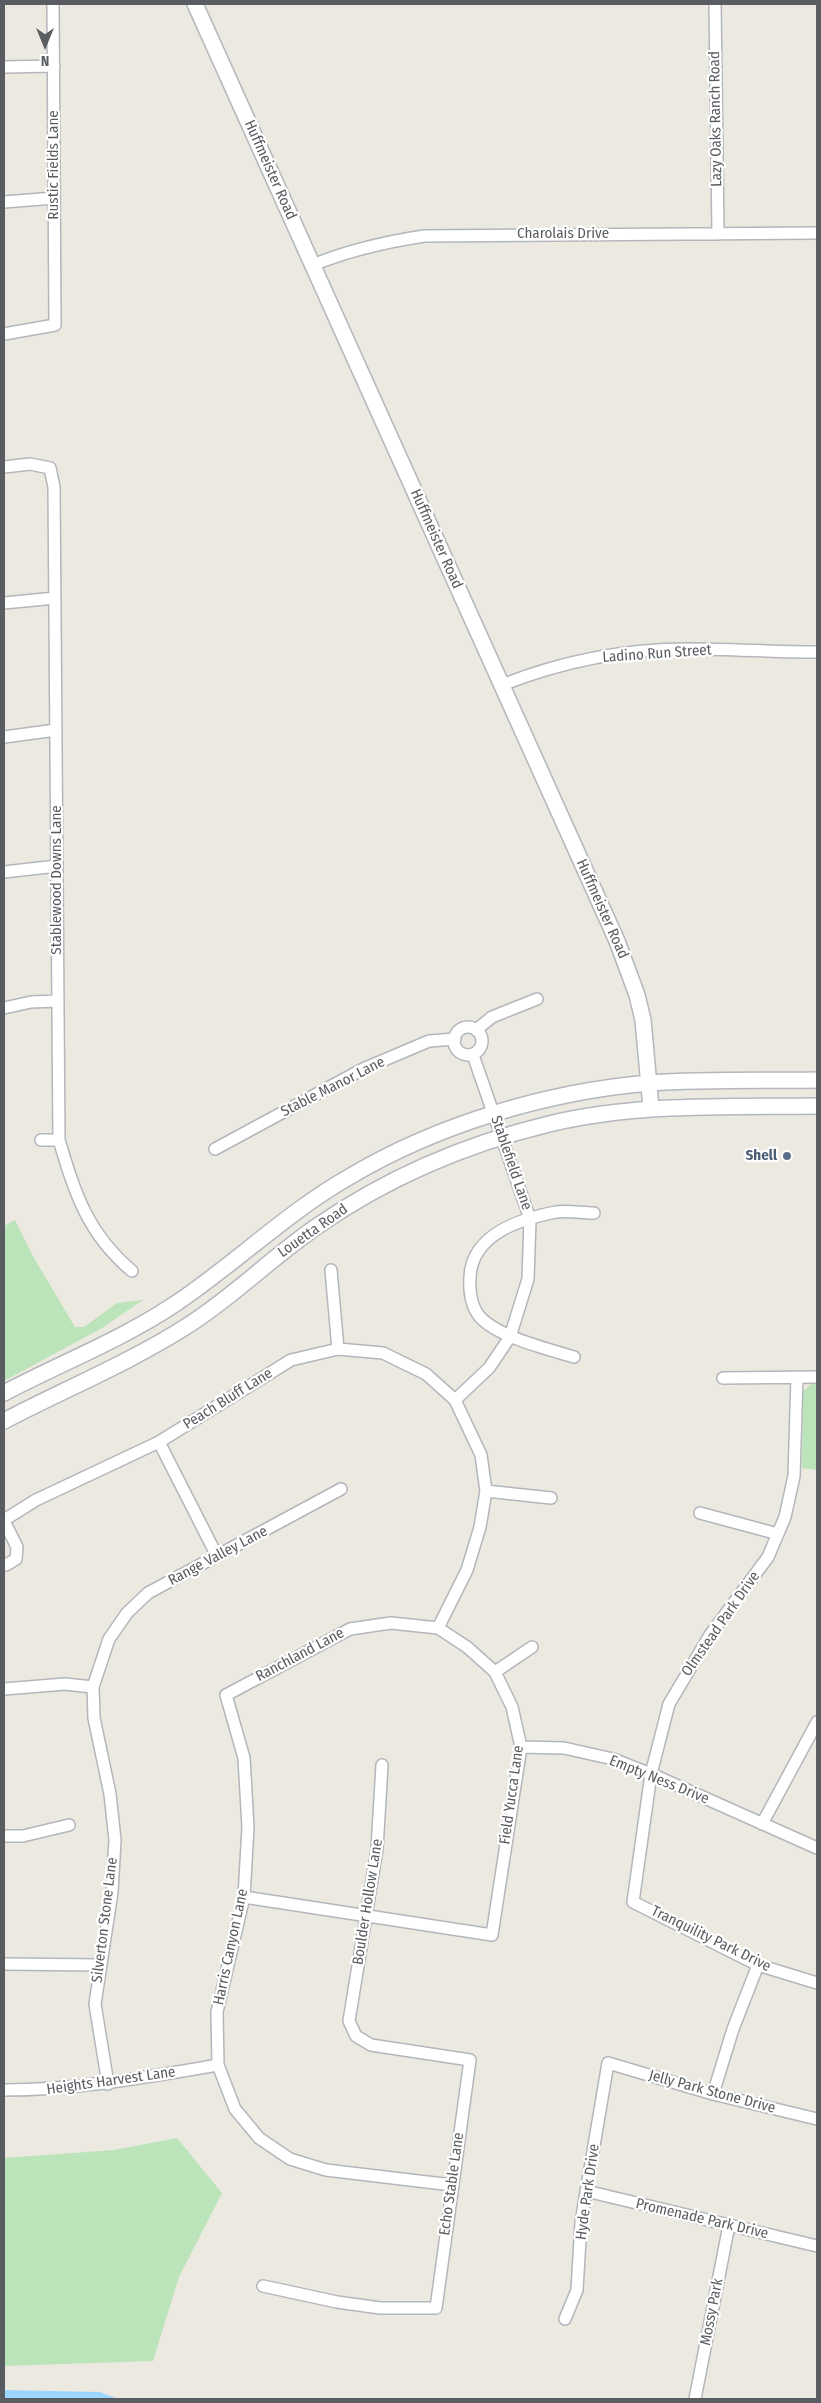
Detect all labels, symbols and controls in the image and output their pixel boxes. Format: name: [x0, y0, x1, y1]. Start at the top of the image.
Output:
north arrow: [20, 20, 70, 70]
street label: Lazy Oaks Ranch Road: [706, 51, 726, 187]
text: N: [41, 52, 49, 69]
street label: Rustic Fields Lane: [45, 110, 63, 220]
street label: Huffmeister Road: [240, 117, 300, 223]
street label: Charolais Drive: [517, 225, 609, 243]
street label: Huffmeister Road: [406, 486, 466, 592]
street label: Ladino Run Street: [602, 641, 712, 667]
street label: Stablewood Downs Lane: [48, 805, 66, 955]
street label: Huffmeister Road: [572, 856, 632, 962]
street label: Stable Manor Lane: [278, 1053, 388, 1121]
street label: Stablefield Lane: [486, 1113, 536, 1213]
place label: Shell: [746, 1147, 777, 1165]
marker: Shell: [781, 1150, 793, 1162]
street label: Louetta Road: [275, 1200, 351, 1262]
street label: Peach Bluff Lane: [180, 1364, 276, 1434]
street label: Range Valley Lane: [165, 1522, 271, 1590]
street label: Olmstead Park Drive: [678, 1568, 764, 1680]
street label: Ranchland Lane: [253, 1624, 347, 1686]
street label: Field Yucca Lane: [496, 1744, 528, 1846]
street label: Empty Ness Drive: [607, 1752, 711, 1808]
street label: Boulder Hollow Lane: [349, 1838, 387, 1966]
street label: Silverton Stone Lane: [88, 1856, 122, 1984]
street label: Harris Canyon Lane: [210, 1887, 252, 2007]
street label: Tranquility Park Drive: [648, 1902, 774, 1976]
street label: Heights Harvest Lane: [45, 2063, 177, 2099]
street label: Jelly Park Stone Drive: [647, 2066, 777, 2118]
street label: Echo Stable Lane: [436, 2131, 468, 2237]
street label: Hyde Park Drive: [572, 2143, 604, 2241]
street label: Promenade Park Drive: [634, 2195, 770, 2243]
street label: Mossy Park: [697, 2277, 727, 2347]

